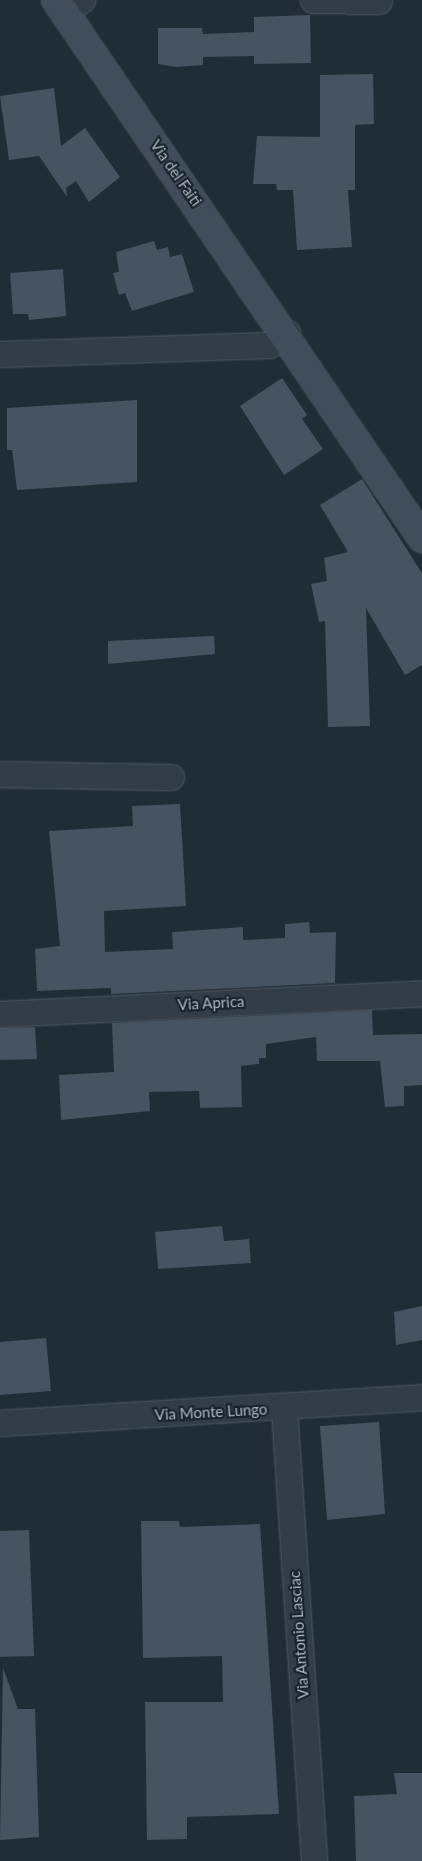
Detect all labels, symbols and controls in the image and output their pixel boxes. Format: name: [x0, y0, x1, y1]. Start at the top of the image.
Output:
street label: Via del Faiti: [147, 137, 205, 209]
street label: Via Aprica: [177, 992, 245, 1014]
street label: Via Monte Lungo: [154, 1400, 268, 1424]
street label: Via Antonio Lasciac: [286, 1570, 312, 1700]

